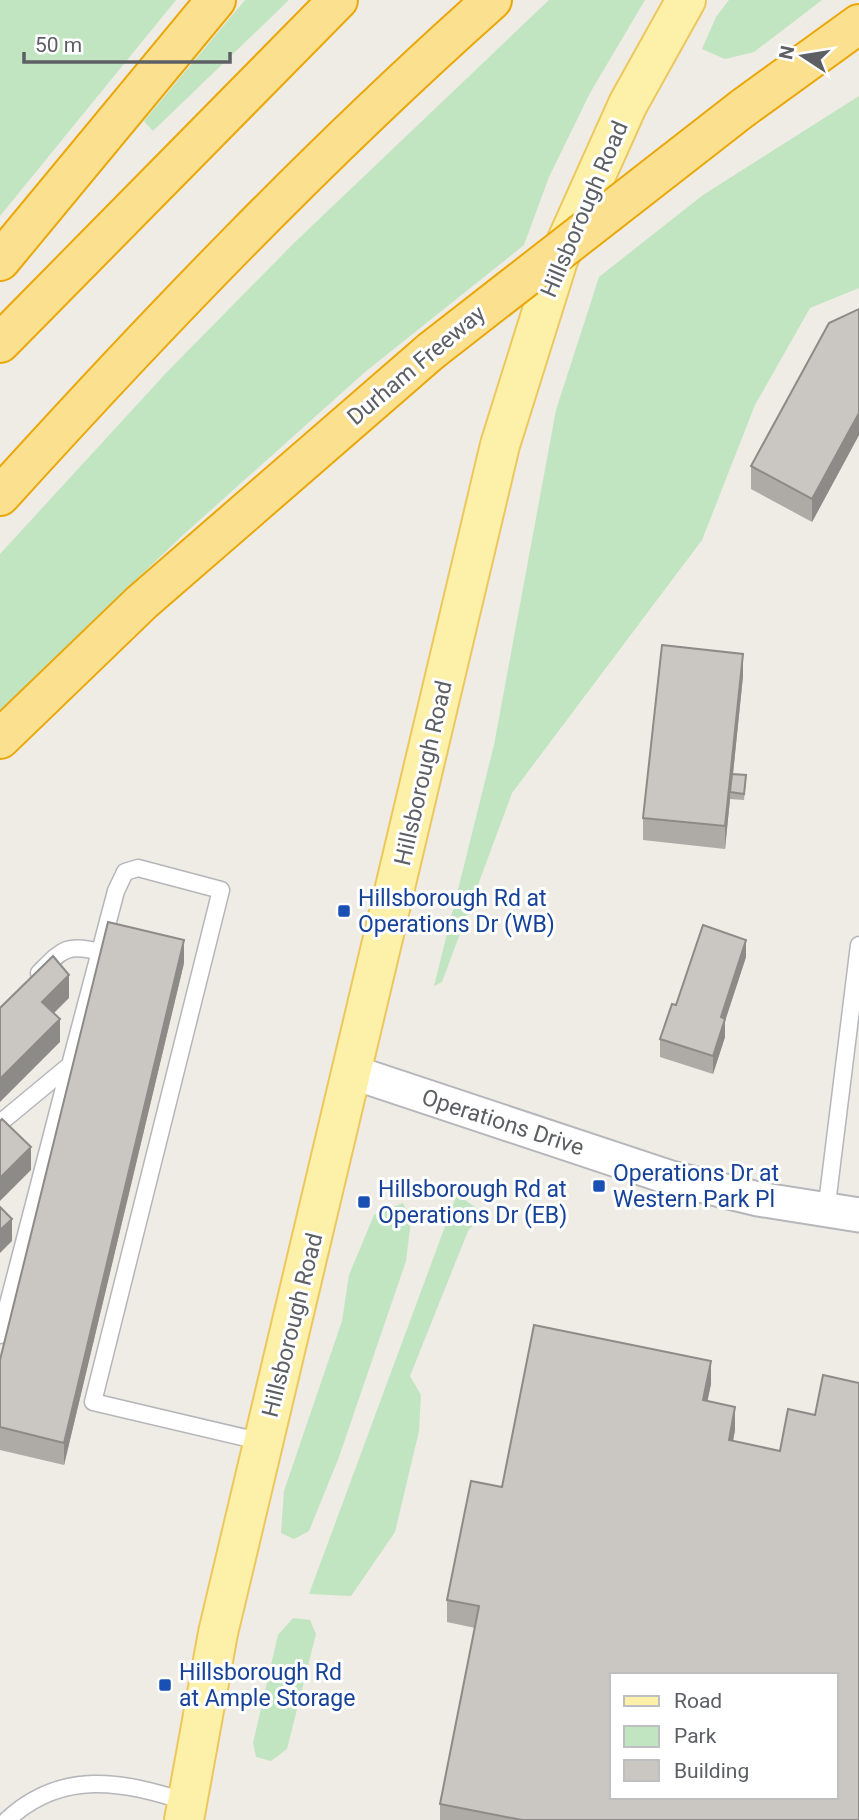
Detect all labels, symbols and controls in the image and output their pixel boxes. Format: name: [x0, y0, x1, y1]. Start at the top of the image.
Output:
scale bar: [24, 21, 231, 65]
north arrow: [768, 21, 838, 91]
text: 50 m: [35, 33, 82, 57]
text: N: [774, 44, 800, 62]
street label: Hillsborough Road: [535, 117, 634, 301]
street label: Durham Freeway: [342, 300, 491, 431]
street label: Hillsborough Road: [389, 678, 458, 868]
place label: Hillsborough Rd at Operations Dr (WB): [358, 885, 555, 938]
marker: Hillsborough Rd at Operations Dr (WB): [336, 903, 352, 919]
street label: Operations Drive: [418, 1084, 587, 1161]
place label: Operations Dr at Western Park Pl: [613, 1160, 779, 1213]
place label: Hillsborough Rd at Operations Dr (EB): [378, 1176, 567, 1229]
marker: Operations Dr at Western Park Pl: [591, 1178, 607, 1194]
marker: Hillsborough Rd at Operations Dr (EB): [356, 1194, 372, 1210]
street label: Hillsborough Road: [257, 1230, 328, 1420]
place label: Hillsborough Rd at Ample Storage: [179, 1659, 355, 1712]
legend: [610, 1673, 838, 1799]
marker: Hillsborough Rd at Ample Storage: [157, 1677, 173, 1693]
text: Road: [674, 1689, 722, 1713]
text: Park: [674, 1724, 717, 1748]
text: Building: [674, 1759, 749, 1783]

